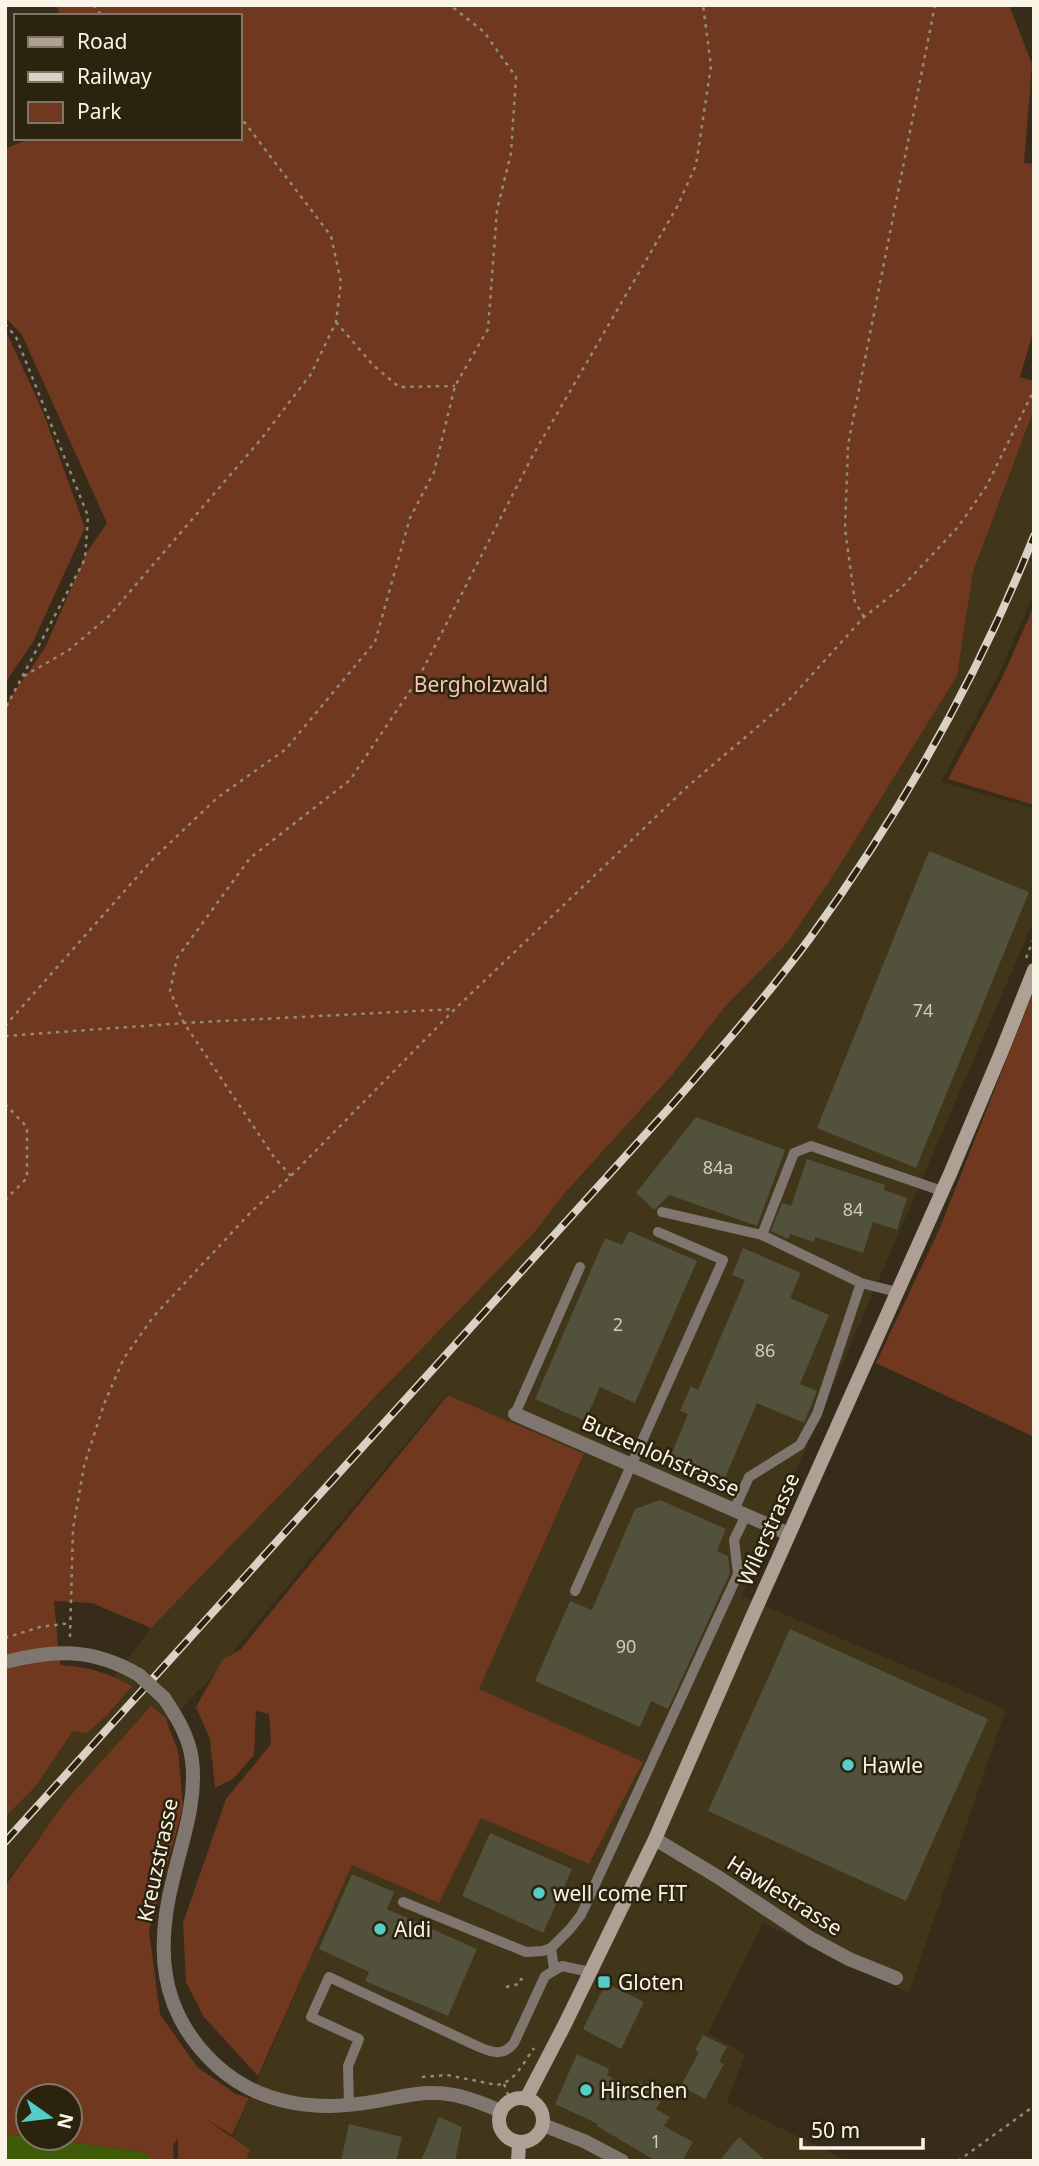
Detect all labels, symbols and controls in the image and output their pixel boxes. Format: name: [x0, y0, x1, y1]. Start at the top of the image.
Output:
legend: [14, 14, 242, 140]
text: Road: [77, 27, 127, 55]
text: Railway: [77, 62, 152, 90]
text: Park: [77, 97, 122, 125]
park label: Bergholzwald: [414, 670, 548, 698]
house number: 74: [913, 998, 933, 1022]
house number: 84a: [703, 1155, 733, 1179]
house number: 84: [843, 1197, 863, 1221]
house number: 2: [613, 1312, 623, 1336]
house number: 86: [755, 1338, 775, 1362]
street label: Butzenlohstrasse: [578, 1408, 744, 1502]
street label: Wilerstrasse: [731, 1468, 805, 1590]
house number: 90: [616, 1634, 636, 1658]
place label: Hawle: [862, 1751, 923, 1779]
marker: Hawle: [840, 1757, 856, 1773]
street label: Kreuzstrasse: [130, 1796, 184, 1924]
street label: Hawlestrasse: [722, 1848, 848, 1942]
place label: well come FIT: [553, 1879, 687, 1907]
marker: well come FIT: [531, 1885, 547, 1901]
place label: Aldi: [394, 1915, 431, 1943]
marker: Aldi: [372, 1921, 388, 1937]
place label: Gloten: [618, 1968, 684, 1996]
marker: Gloten: [596, 1974, 612, 1990]
place label: Hirschen: [600, 2076, 688, 2104]
north arrow: [14, 2082, 84, 2152]
marker: Hirschen: [578, 2082, 594, 2098]
scale bar: [801, 2106, 923, 2150]
text: N: [51, 2110, 80, 2132]
text: 50 m: [811, 2116, 860, 2144]
house number: 1: [651, 2129, 661, 2153]

